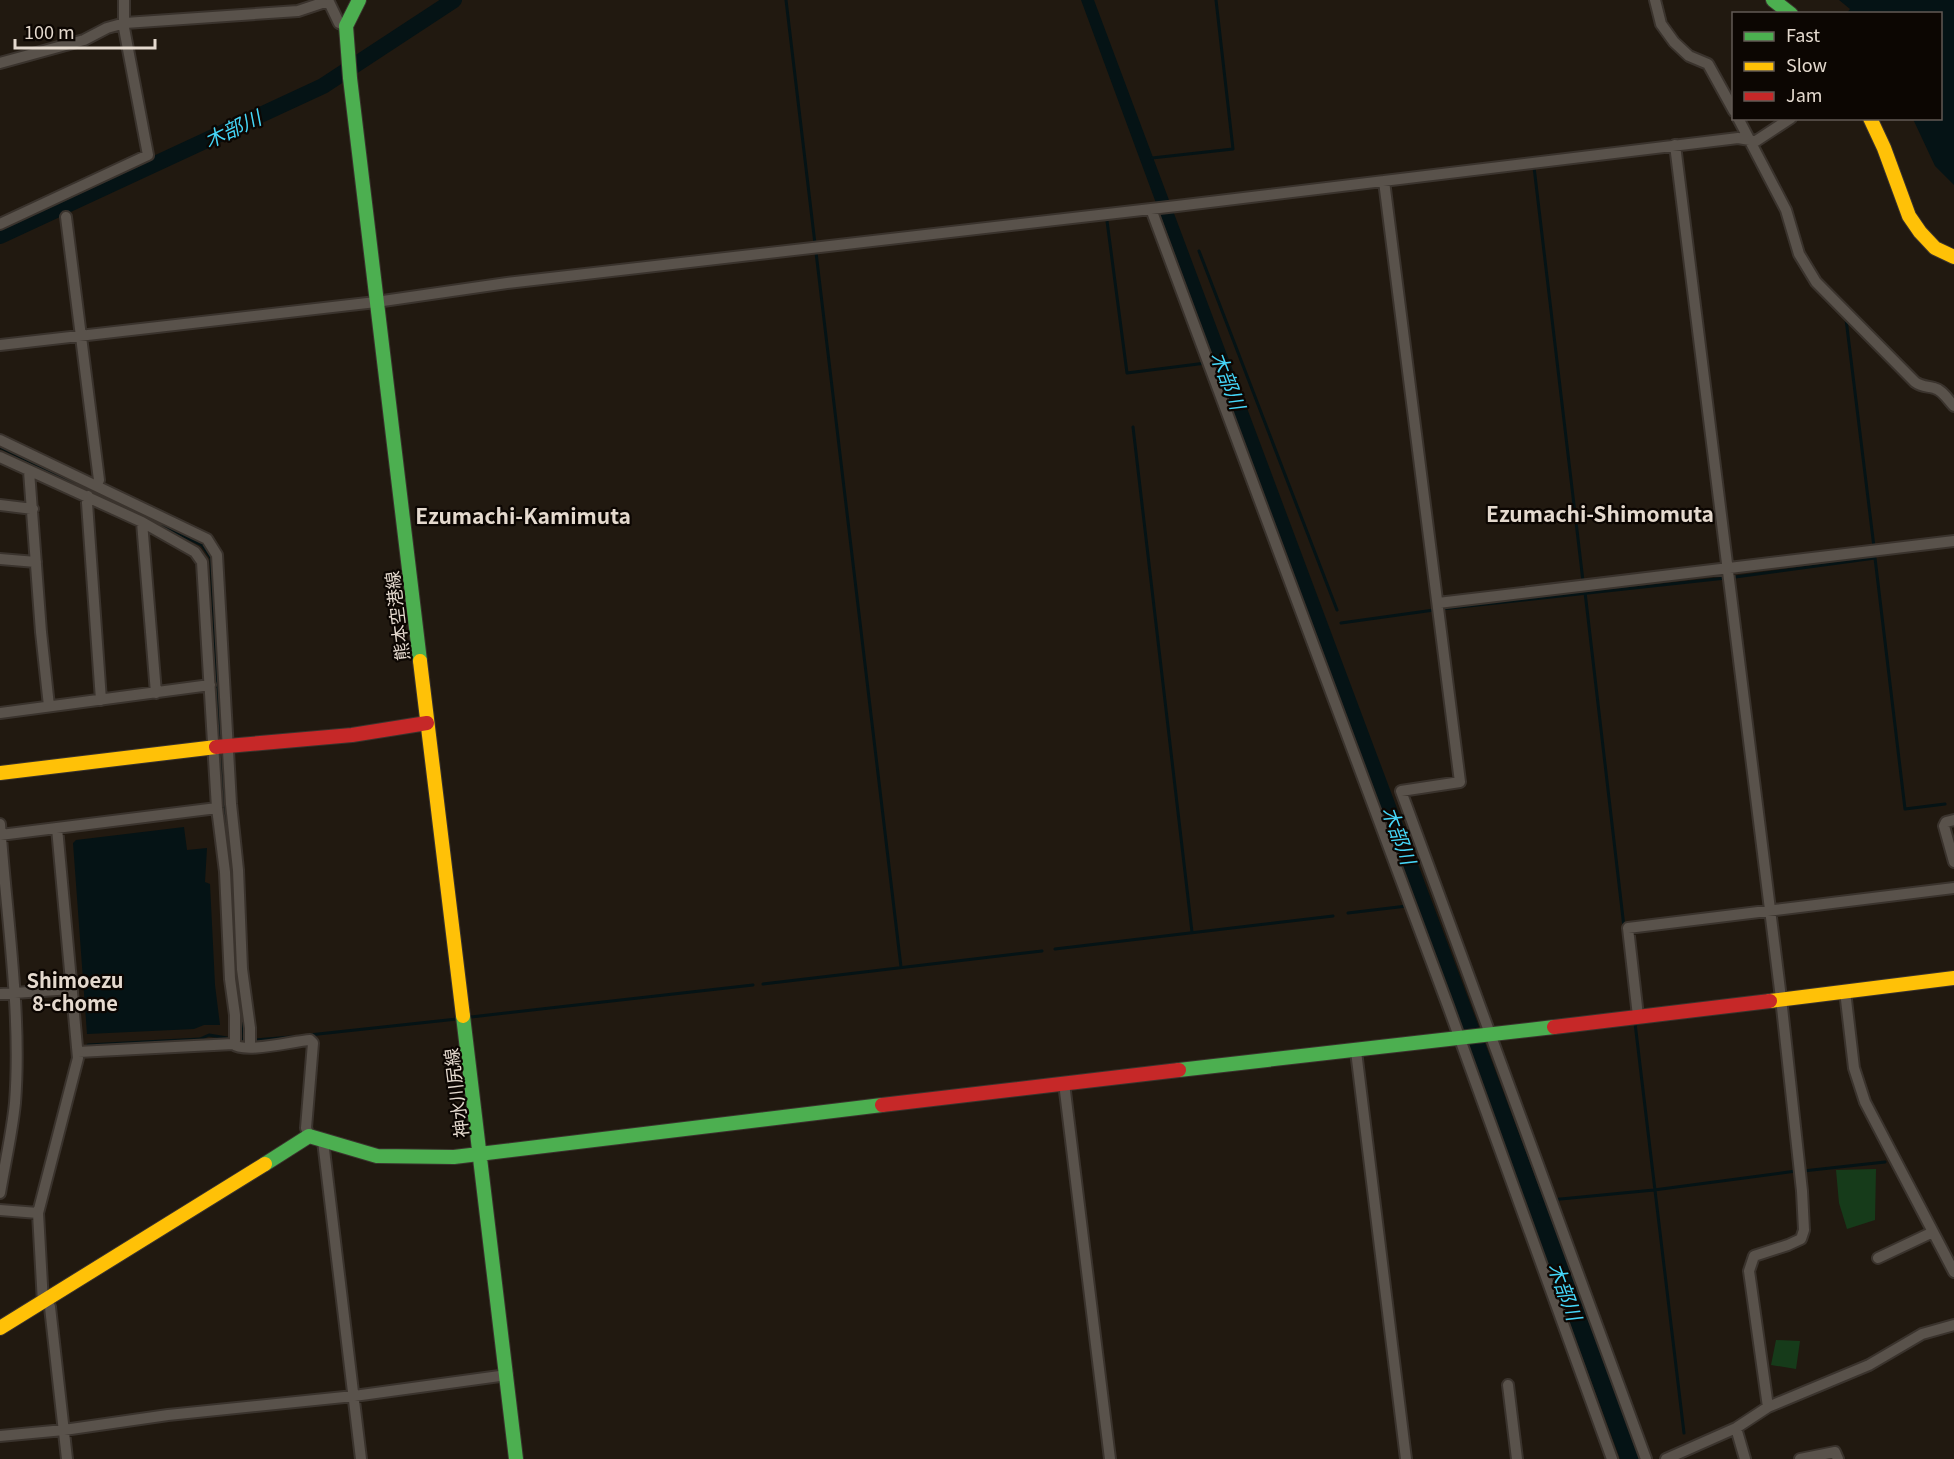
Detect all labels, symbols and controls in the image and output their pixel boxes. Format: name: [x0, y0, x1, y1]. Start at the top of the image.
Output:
scale bar: [15, 12, 154, 50]
legend: [1732, 12, 1942, 120]
text: 100 m: [24, 18, 75, 44]
text: Fast: [1786, 21, 1820, 47]
text: Slow: [1786, 51, 1827, 77]
text: Jam: [1786, 81, 1822, 107]
water label: 木部川: [199, 101, 267, 154]
water label: 木部川: [1205, 347, 1254, 415]
district label: Ezumachi-Shimomuta: [1486, 498, 1714, 528]
district label: Ezumachi-Kamimuta: [415, 500, 631, 530]
street label: 熊本空港線: [378, 570, 414, 662]
water label: 木部川: [1376, 802, 1425, 870]
district label: Shimoezu 8-chome: [26, 965, 124, 1017]
street label: 神水川尻線: [437, 1047, 473, 1139]
water label: 木部川: [1542, 1258, 1591, 1326]

